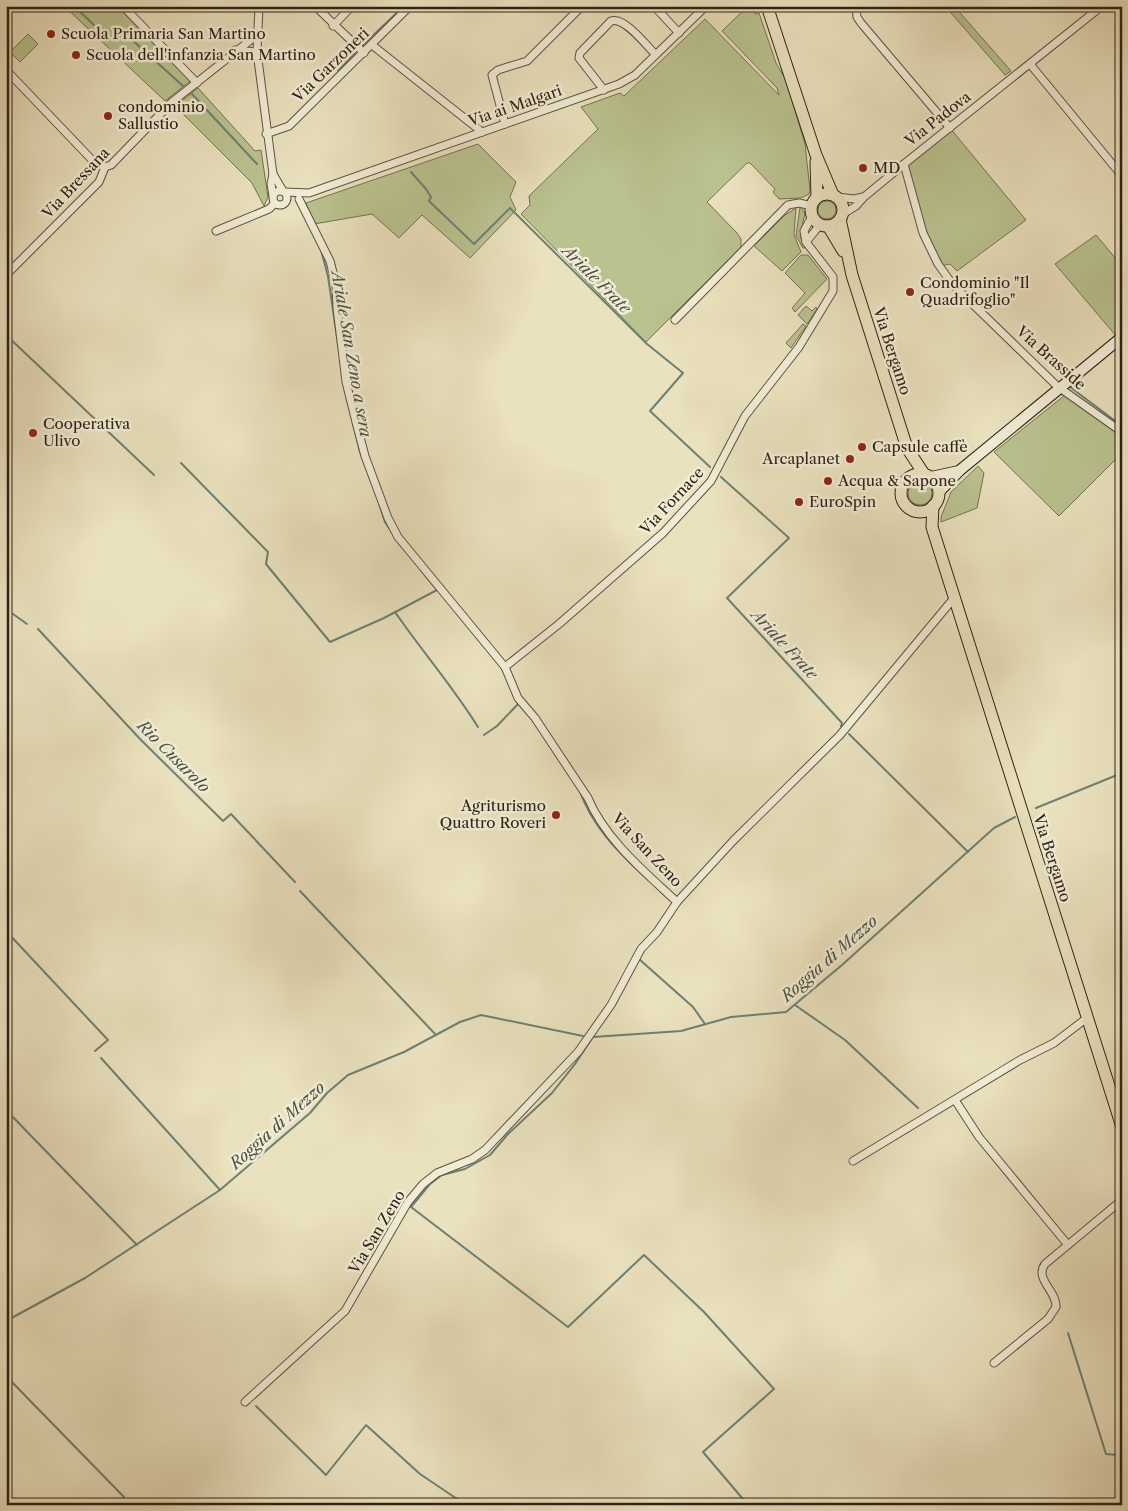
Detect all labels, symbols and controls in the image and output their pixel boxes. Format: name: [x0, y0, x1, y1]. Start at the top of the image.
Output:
street label: Via Garzoneri: [288, 23, 373, 107]
place label: Scuola Primaria San Martino: [61, 24, 266, 43]
marker: Scuola Primaria San Martino: [45, 28, 57, 40]
place label: Scuola dell'infanzia San Martino: [86, 45, 316, 64]
marker: Scuola dell'infanzia San Martino: [70, 49, 82, 61]
street label: Via ai Malgari: [465, 81, 564, 131]
street label: Via Padova: [900, 87, 974, 151]
place label: condominio Sallustio: [118, 97, 204, 133]
marker: condominio Sallustio: [102, 110, 114, 122]
street label: Via Bressana: [37, 143, 113, 223]
place label: MD: [873, 158, 900, 177]
marker: MD: [857, 162, 869, 174]
water label: Ariale Frate: [556, 238, 636, 318]
water label: Ariale San Zeno a sera: [327, 267, 377, 439]
place label: Condominio "Il Quadrifoglio": [920, 273, 1030, 309]
marker: Condominio "Il Quadrifoglio": [904, 286, 916, 298]
street label: Via Bergamo: [869, 304, 916, 397]
street label: Via Brasside: [1012, 321, 1090, 394]
place label: Cooperativa Ulivo: [43, 414, 130, 450]
marker: Cooperativa Ulivo: [27, 427, 39, 439]
place label: Capsule caffè: [872, 437, 968, 456]
marker: Capsule caffè: [856, 441, 868, 453]
place label: Arcaplanet: [761, 449, 841, 468]
marker: Arcaplanet: [844, 453, 856, 465]
street label: Via Fornace: [635, 463, 708, 539]
place label: Acqua & Sapone: [837, 471, 956, 490]
marker: Acqua & Sapone: [822, 475, 834, 487]
place label: EuroSpin: [809, 492, 877, 511]
marker: EuroSpin: [793, 496, 805, 508]
water label: Ariale Frate: [745, 603, 823, 684]
water label: Rio Cusarolo: [132, 714, 215, 797]
place label: Agriturismo Quattro Roveri: [440, 796, 546, 832]
street label: Via San Zeno: [608, 808, 687, 891]
marker: Agriturismo Quattro Roveri: [550, 809, 562, 821]
street label: Via Bergamo: [1029, 811, 1076, 904]
water label: Roggia di Mezzo: [775, 910, 882, 1007]
water label: Roggia di Mezzo: [224, 1077, 329, 1174]
street label: Via San Zeno: [344, 1186, 409, 1278]

